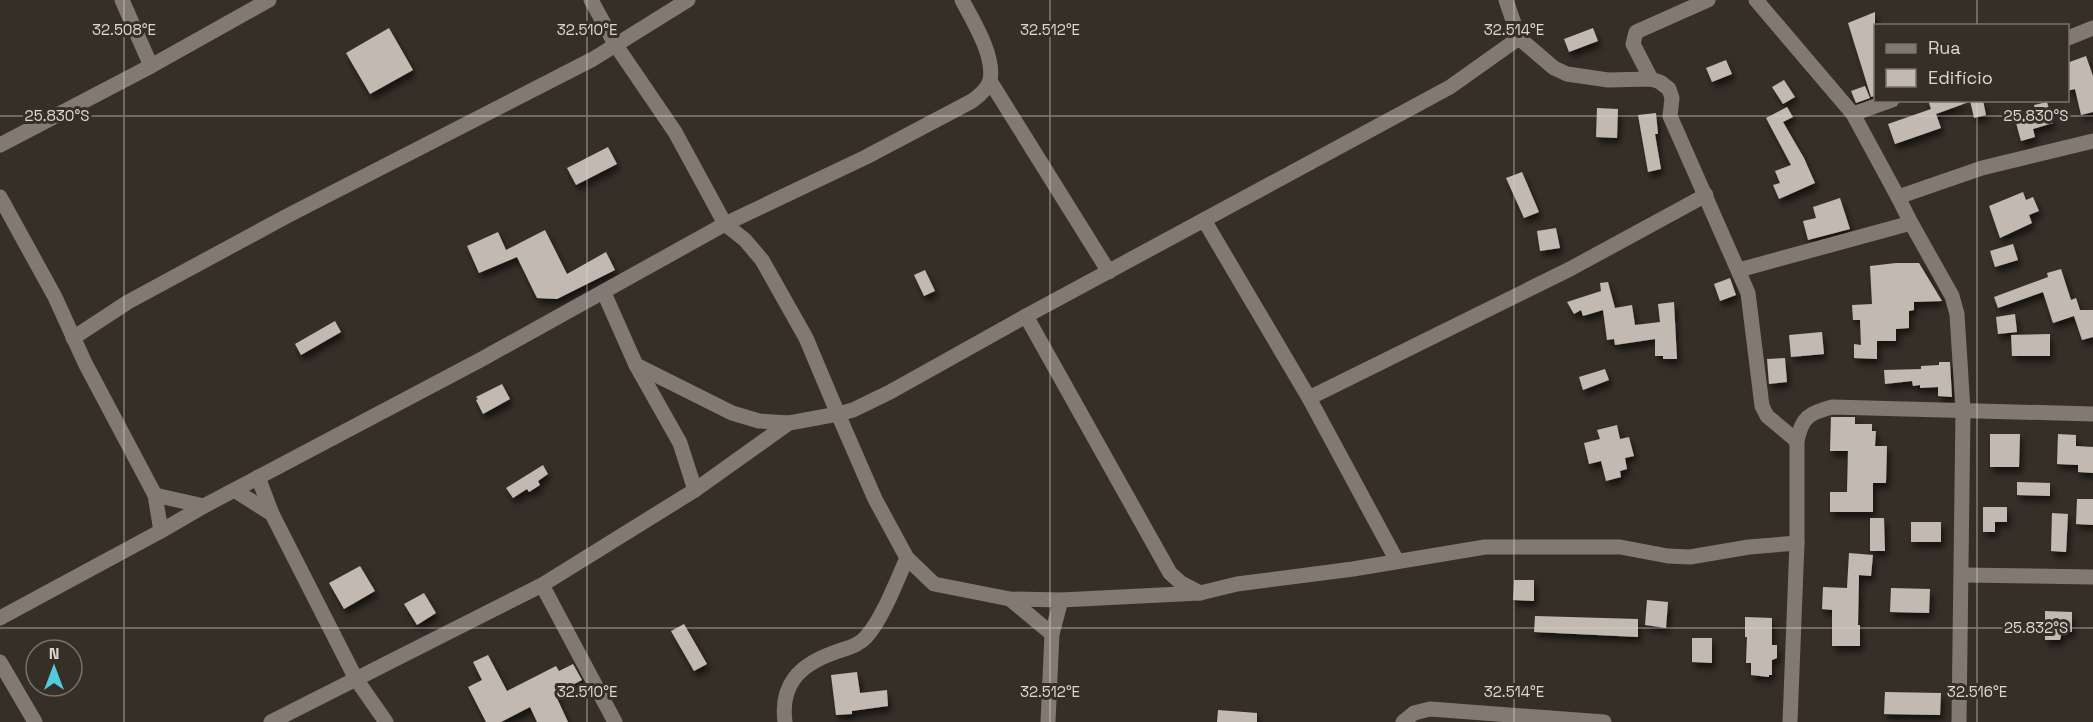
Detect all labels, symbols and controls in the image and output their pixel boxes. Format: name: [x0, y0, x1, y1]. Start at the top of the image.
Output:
text: 32.508°E: [92, 20, 156, 39]
text: 32.510°E: [557, 20, 617, 39]
text: 32.512°E: [1020, 20, 1080, 39]
text: 32.514°E: [1484, 20, 1544, 39]
legend: [1874, 24, 2069, 102]
text: Rua: [1928, 36, 1961, 59]
text: Edifício: [1928, 66, 1993, 89]
text: 25.830°S: [25, 106, 89, 125]
text: 25.830°S: [2004, 106, 2068, 125]
text: 25.832°S: [2004, 618, 2068, 637]
north arrow: [24, 638, 84, 698]
text: N: [49, 643, 59, 664]
text: 32.510°E: [557, 682, 617, 701]
text: 32.512°E: [1020, 682, 1080, 701]
text: 32.514°E: [1484, 682, 1544, 701]
text: 32.516°E: [1947, 682, 2007, 701]

